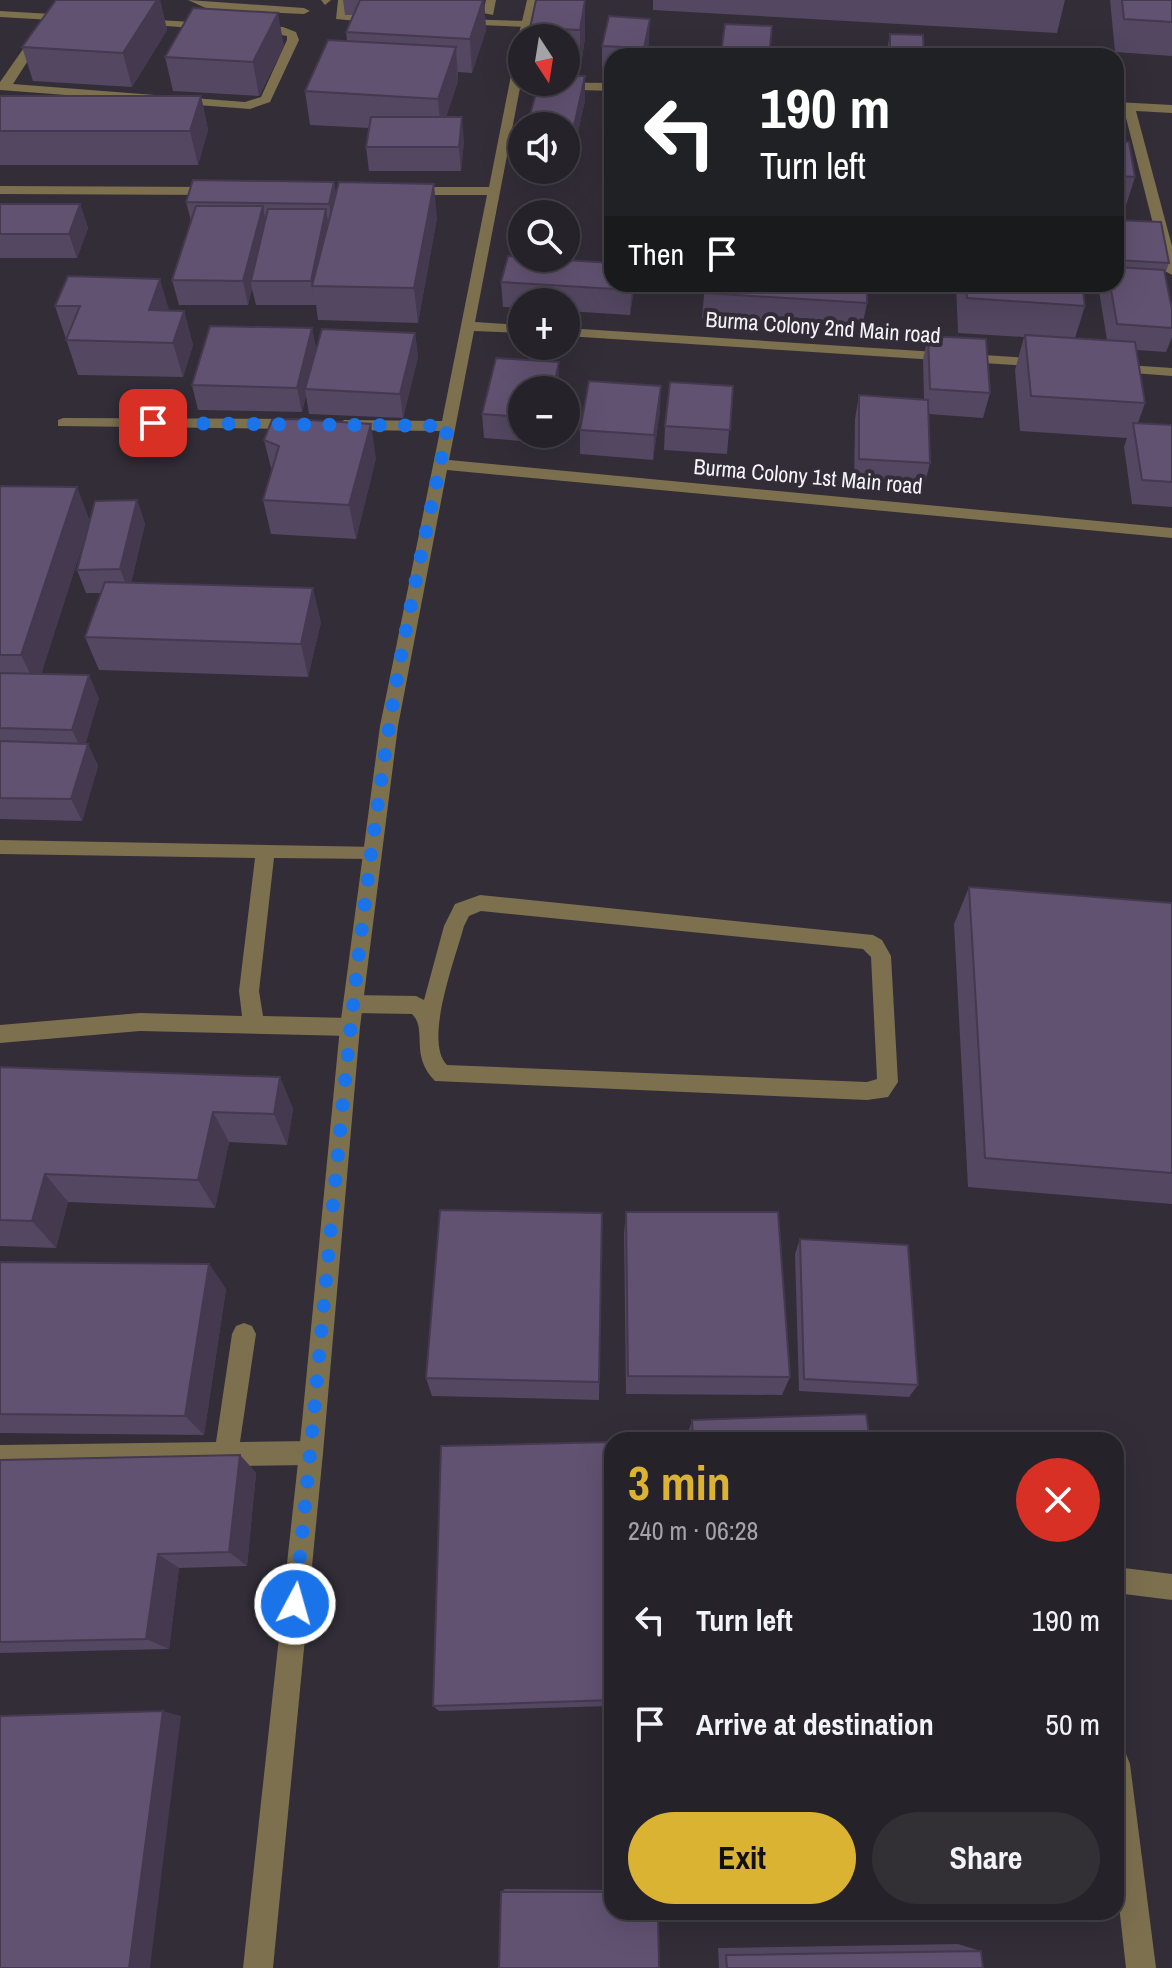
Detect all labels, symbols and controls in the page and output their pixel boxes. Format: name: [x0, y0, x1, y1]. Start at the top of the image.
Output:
north arrow: [508, 24, 580, 96]
map controls: [508, 24, 580, 448]
text: 190 m: [760, 70, 890, 145]
icon: left: [628, 80, 732, 184]
button: sound: [508, 112, 580, 184]
text: Turn left: [760, 142, 866, 190]
button: search: [508, 200, 580, 272]
icon: arrive: [700, 232, 744, 276]
text: Then: [628, 234, 684, 274]
button: +: [508, 288, 580, 360]
street label: Burma Colony 2nd Main road: [704, 304, 942, 350]
button: −: [508, 376, 580, 448]
pin: [119, 389, 187, 457]
icon: arrive: [131, 401, 175, 445]
street label: Burma Colony 1st Main road: [692, 451, 924, 501]
text: 3 min: [628, 1450, 731, 1515]
button: close: [1016, 1458, 1100, 1542]
text: 240 m · 06:28: [628, 1513, 758, 1548]
position arrow: [253, 1562, 337, 1646]
icon: left: [628, 1598, 672, 1642]
text: Turn left: [696, 1600, 793, 1640]
text: 190 m: [1032, 1600, 1100, 1640]
icon: arrive: [628, 1702, 672, 1746]
text: Arrive at destination: [696, 1704, 934, 1744]
text: 50 m: [1045, 1704, 1100, 1744]
button: Exit: [628, 1812, 856, 1904]
button: Share: [872, 1812, 1100, 1904]

